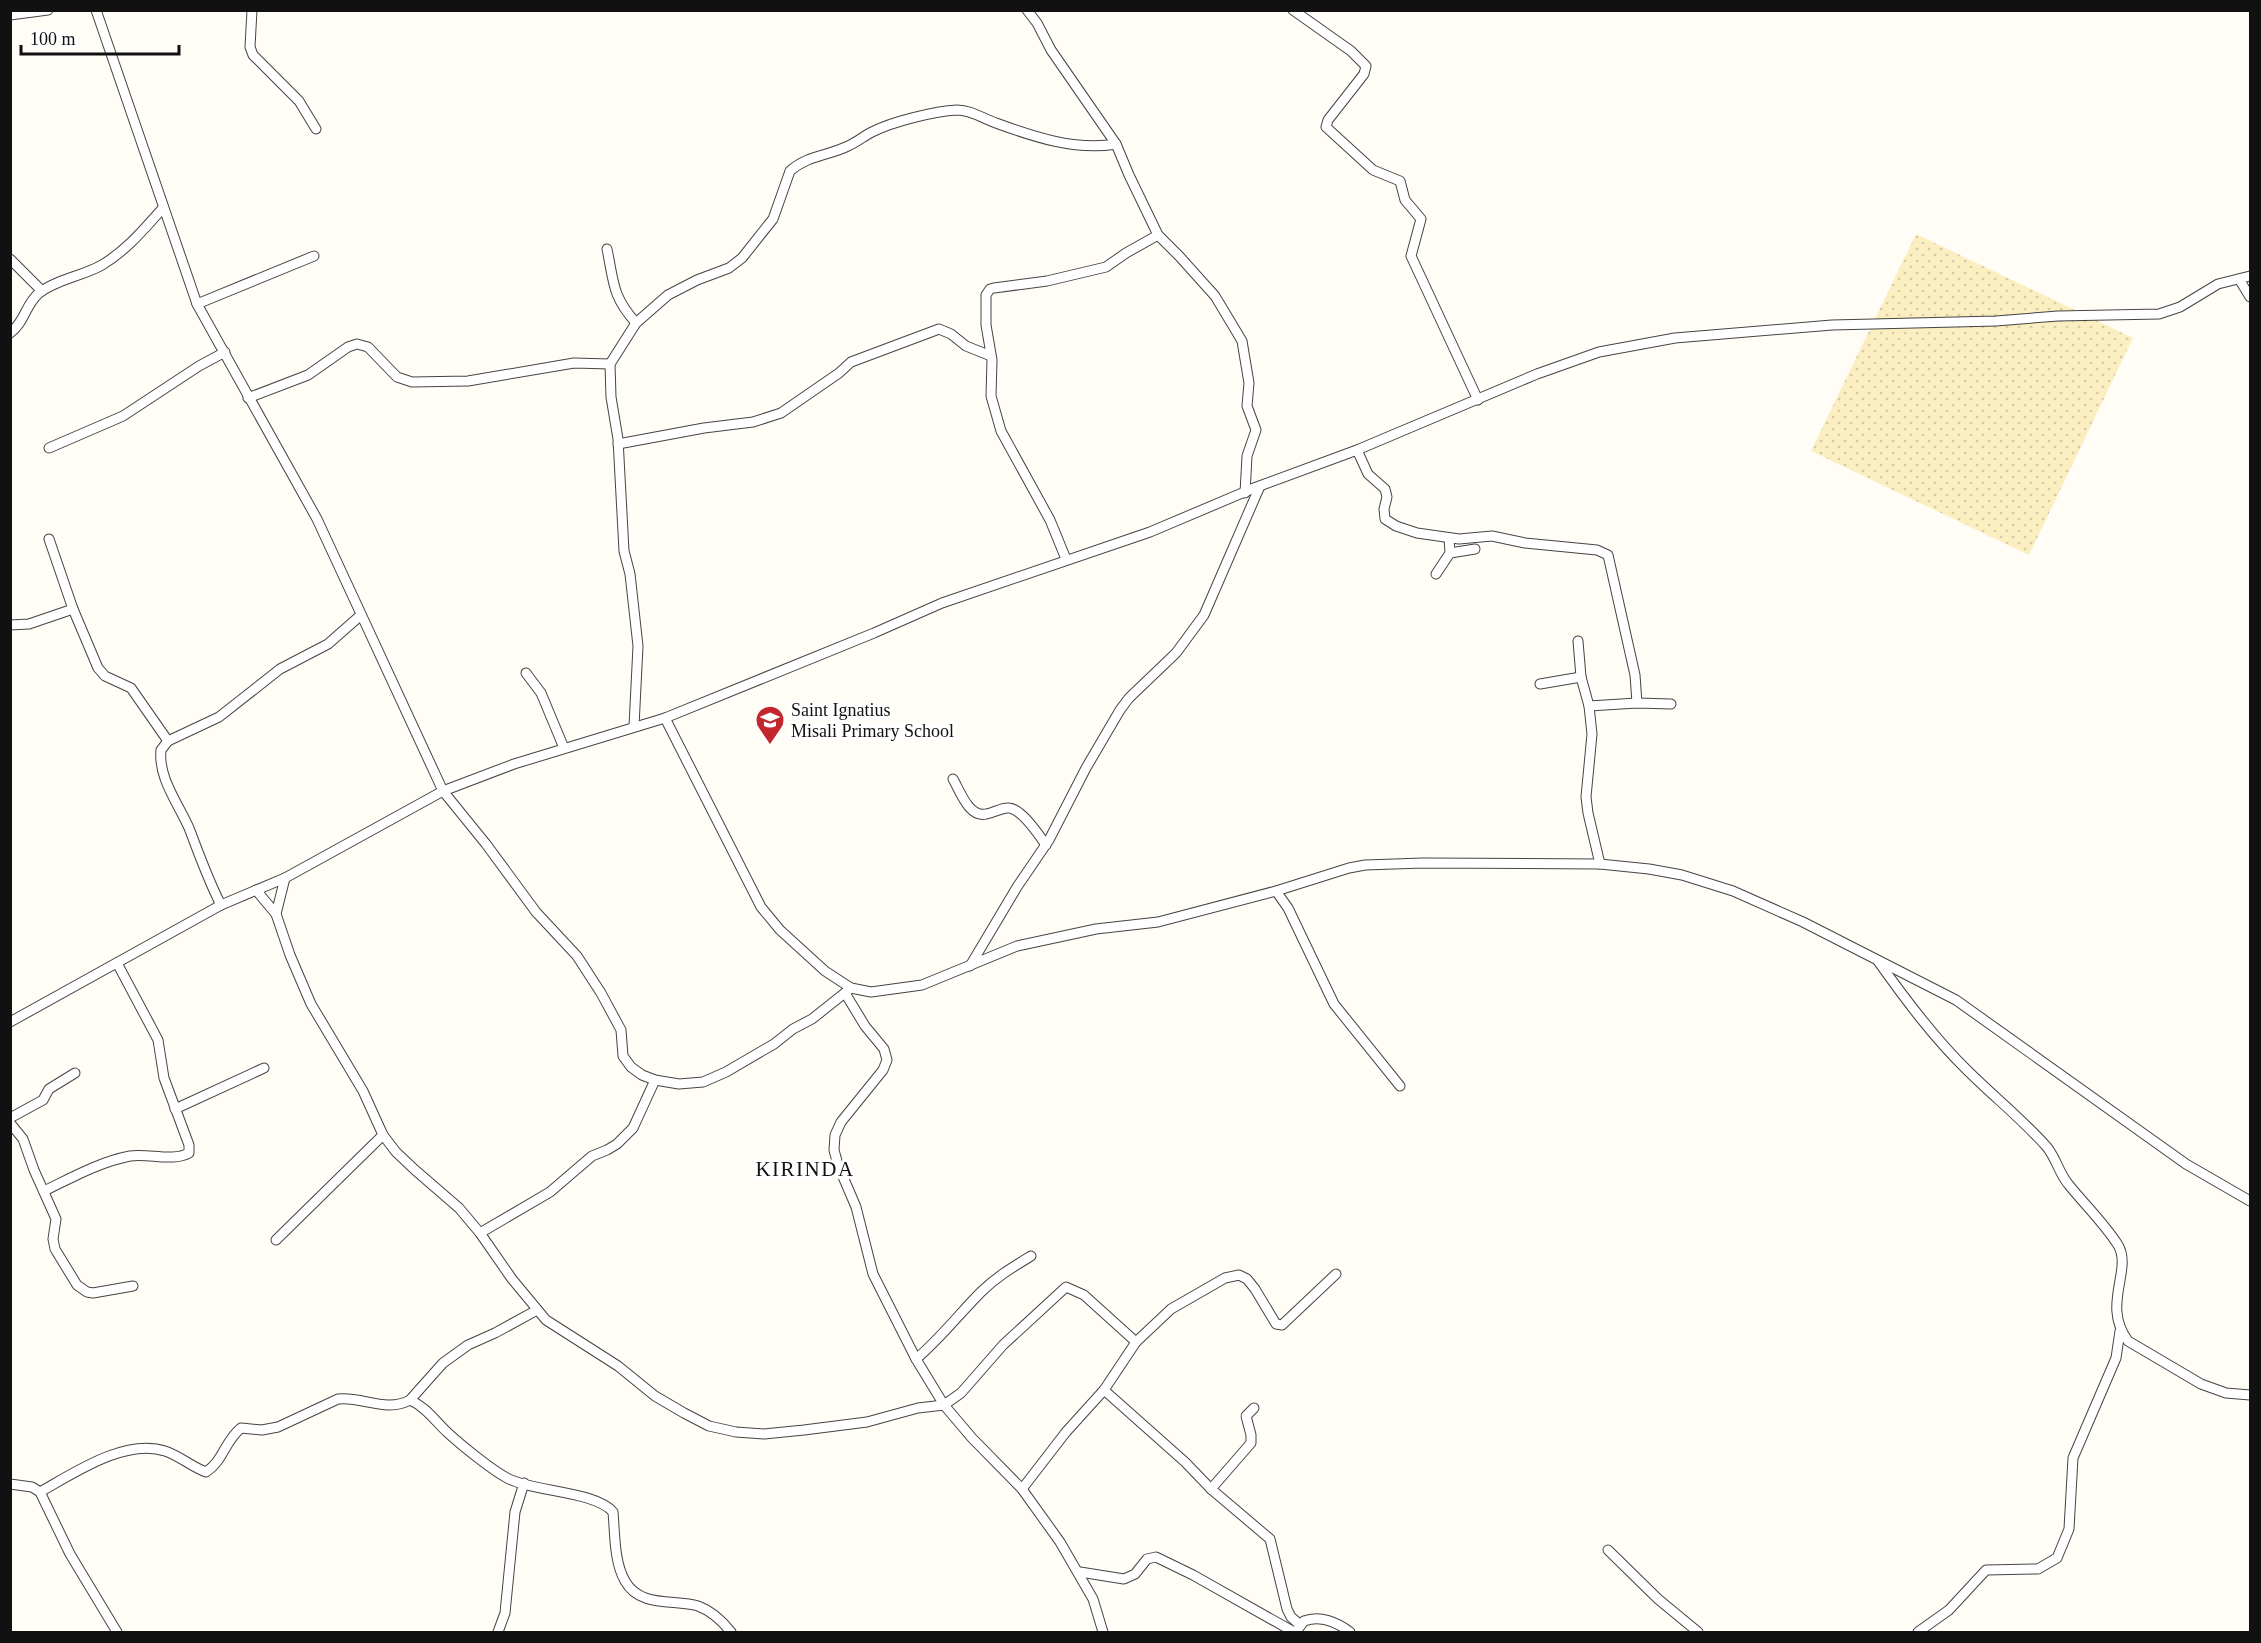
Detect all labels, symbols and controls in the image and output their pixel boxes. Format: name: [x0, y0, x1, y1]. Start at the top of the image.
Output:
scale bar: [21, 18, 178, 56]
text: 100 m: [30, 29, 76, 49]
place label: Saint Ignatius Misali Primary School: [791, 700, 954, 741]
school or university icon: Saint Ignatius Misali Primary School: [754, 704, 786, 746]
district label: KIRINDA: [755, 1157, 855, 1181]

